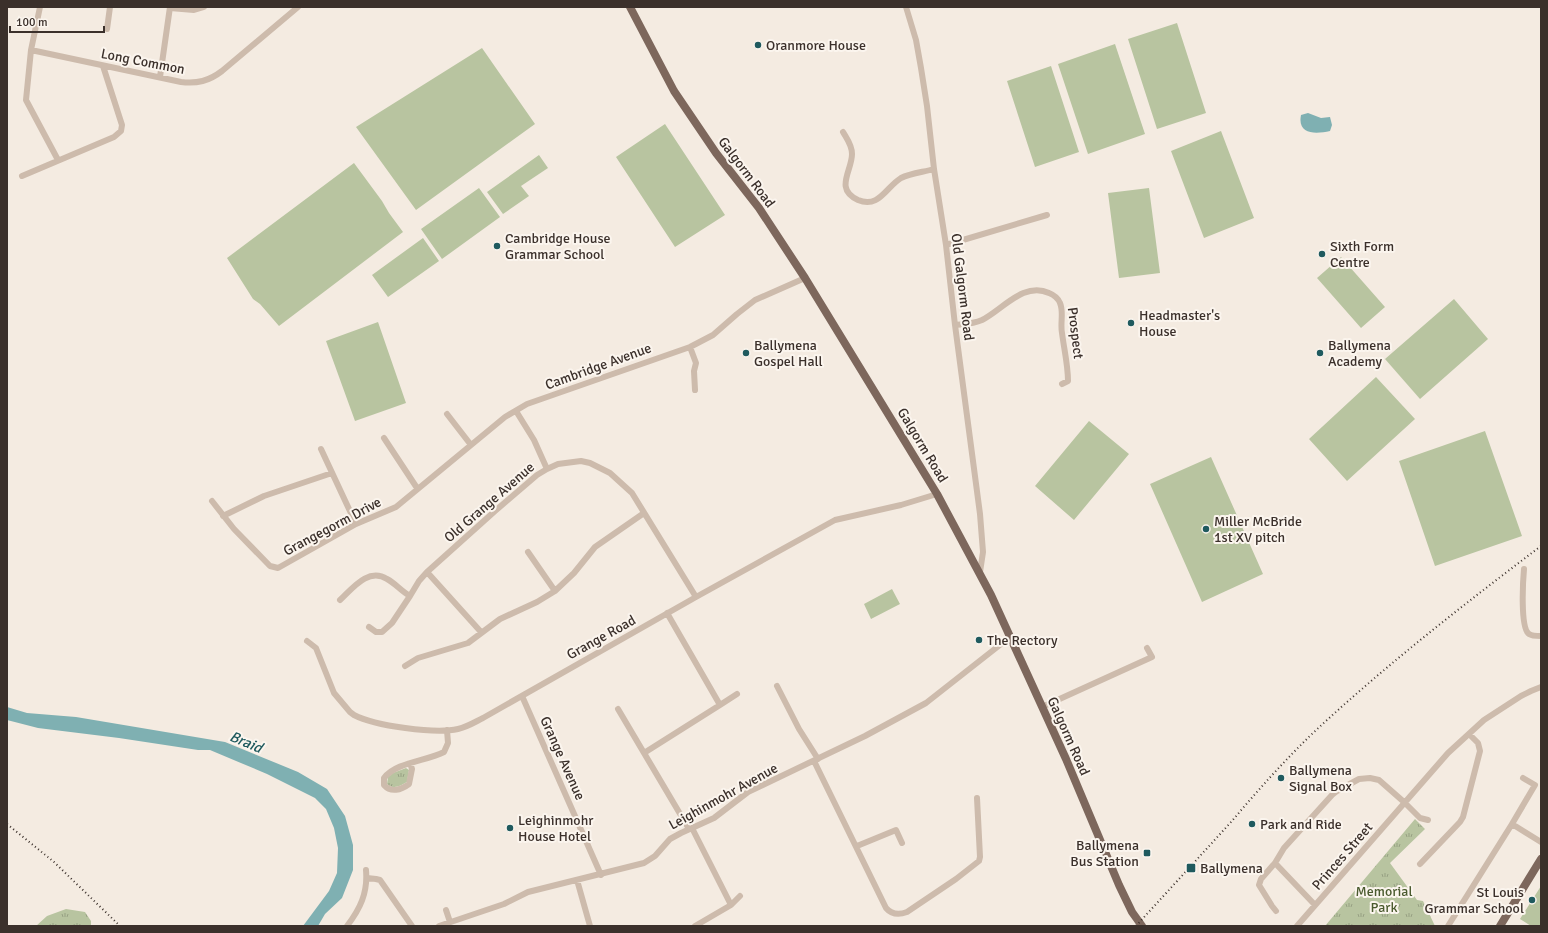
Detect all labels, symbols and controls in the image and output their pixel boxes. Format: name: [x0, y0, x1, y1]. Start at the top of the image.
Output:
scale bar: [10, 8, 104, 34]
text: 100 m: [16, 15, 48, 30]
place label: Oranmore House: [766, 37, 866, 54]
marker: Oranmore House: [753, 40, 763, 50]
street label: Long Common: [99, 45, 186, 78]
street label: Galgorm Road: [714, 134, 779, 211]
place label: Cambridge House Grammar School: [505, 230, 611, 263]
street label: Old Galgorm Road: [947, 232, 978, 342]
place label: Sixth Form Centre: [1330, 238, 1394, 271]
marker: Cambridge House Grammar School: [492, 241, 502, 251]
marker: Sixth Form Centre: [1317, 249, 1327, 259]
street label: Prospect: [1064, 306, 1087, 360]
place label: Headmaster's House: [1139, 307, 1220, 340]
marker: Headmaster's House: [1126, 318, 1136, 328]
place label: Ballymena Gospel Hall: [754, 337, 823, 370]
place label: Ballymena Academy: [1328, 337, 1391, 370]
street label: Cambridge Avenue: [543, 339, 654, 394]
marker: Ballymena Gospel Hall: [741, 348, 751, 358]
marker: Ballymena Academy: [1315, 348, 1325, 358]
street label: Galgorm Road: [894, 405, 952, 486]
street label: Old Grange Avenue: [441, 459, 538, 546]
street label: Grangegorm Drive: [280, 493, 384, 559]
place label: Miller McBride 1st XV pitch: [1214, 513, 1302, 546]
marker: Miller McBride 1st XV pitch: [1201, 524, 1211, 534]
street label: Grange Road: [564, 612, 639, 663]
place label: The Rectory: [987, 632, 1058, 649]
marker: The Rectory: [974, 635, 984, 645]
street label: Galgorm Road: [1044, 694, 1093, 778]
street label: Grange Avenue: [536, 714, 589, 803]
water label: Braid: [227, 727, 267, 758]
street label: Leighinmohr Avenue: [666, 759, 781, 834]
place label: Ballymena Signal Box: [1289, 762, 1352, 795]
marker: Ballymena Signal Box: [1276, 773, 1286, 783]
place label: Leighinmohr House Hotel: [518, 812, 594, 845]
place label: Park and Ride: [1260, 816, 1342, 833]
marker: Park and Ride: [1247, 819, 1257, 829]
street label: Princes Street: [1308, 819, 1376, 894]
marker: Leighinmohr House Hotel: [505, 823, 515, 833]
place label: Ballymena Bus Station: [1070, 837, 1139, 870]
marker: Ballymena Bus Station: [1142, 848, 1152, 858]
place label: Ballymena: [1200, 860, 1263, 877]
marker: Ballymena: [1185, 862, 1197, 874]
park label: Memorial Park: [1355, 883, 1413, 916]
place label: St Louis Grammar School: [1425, 884, 1524, 917]
marker: St Louis Grammar School: [1527, 895, 1537, 905]

